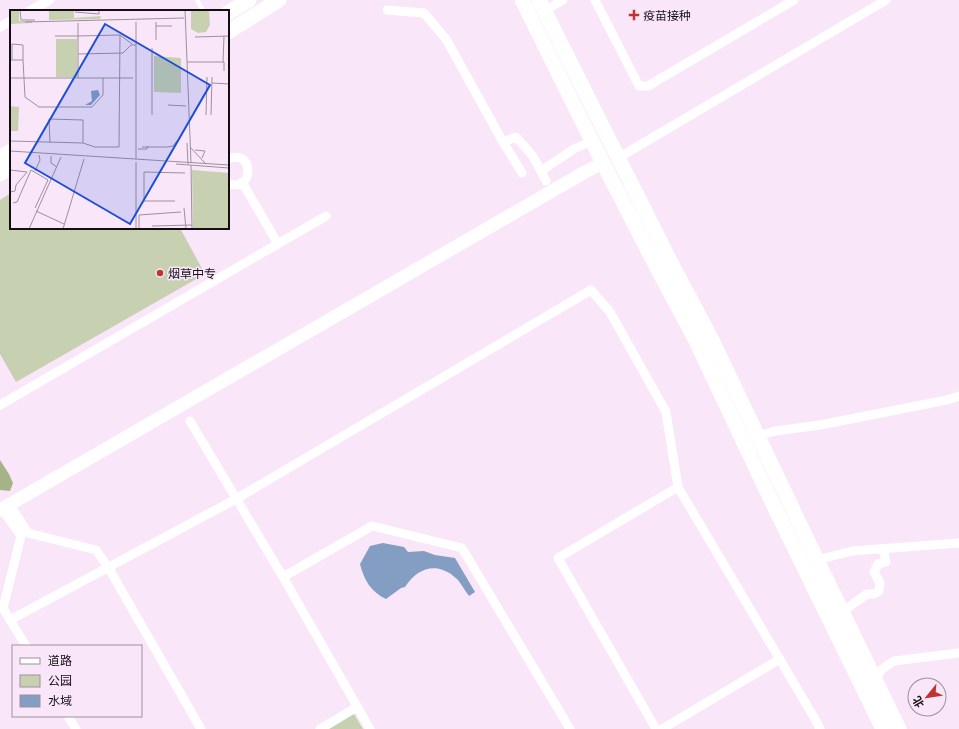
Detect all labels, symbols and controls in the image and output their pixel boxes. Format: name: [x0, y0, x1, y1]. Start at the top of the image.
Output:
place label: 疫苗接种: [643, 8, 691, 23]
marker: 疫苗接种: [628, 9, 640, 21]
inset map: [10, 10, 229, 229]
place label: 烟草中专: [168, 266, 216, 281]
marker: 烟草中专: [155, 268, 165, 278]
legend: [12, 645, 142, 717]
text: 道路: [48, 653, 72, 668]
text: 公园: [48, 673, 72, 688]
north arrow: [907, 677, 947, 717]
text: 水域: [48, 693, 72, 708]
text: 北: [910, 694, 927, 710]

